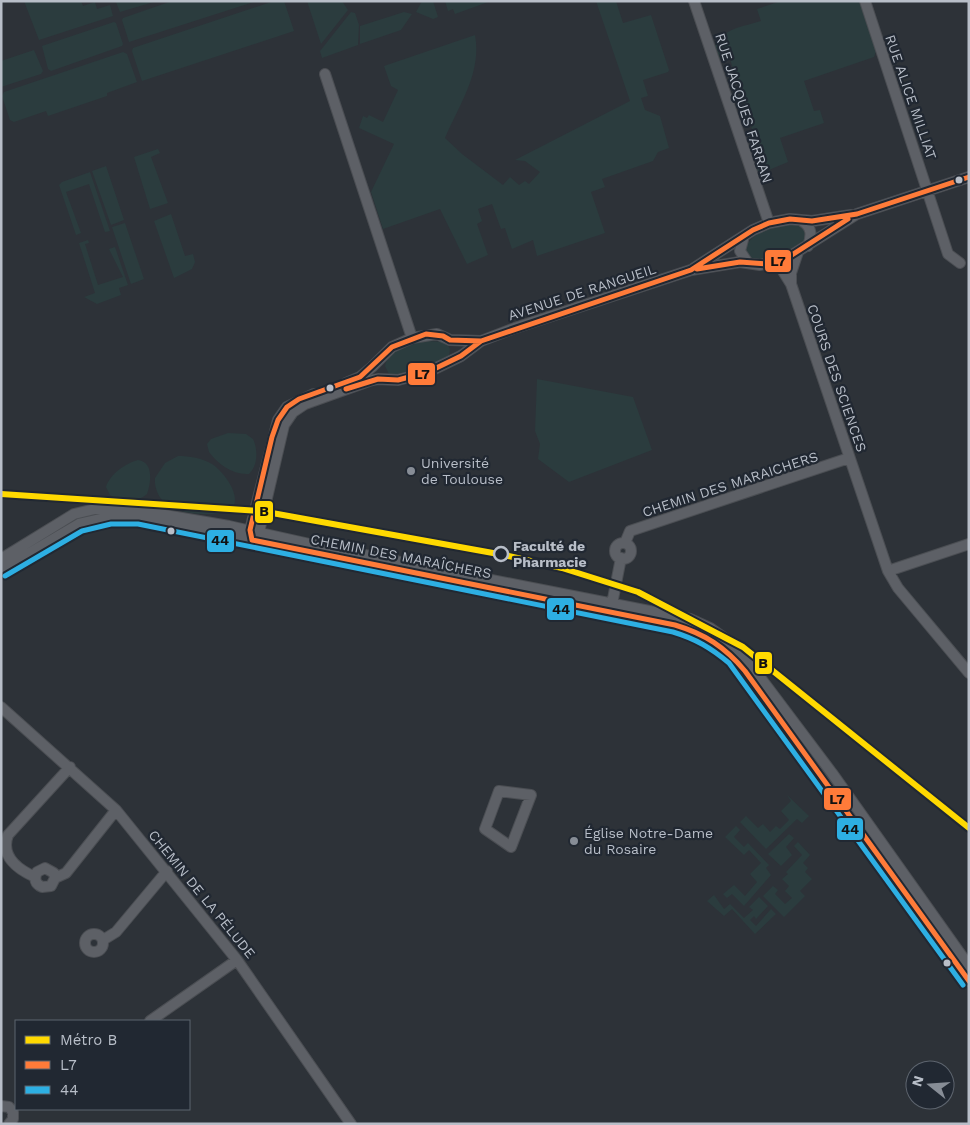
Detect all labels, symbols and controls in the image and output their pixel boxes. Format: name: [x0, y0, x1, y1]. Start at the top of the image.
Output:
street label: RUE JACQUES FARRAN: [712, 31, 776, 185]
street label: RUE ALICE MILLIAT: [882, 33, 940, 162]
unlabelled marker: [954, 175, 964, 185]
line badge: L7: [764, 249, 792, 273]
text: L7: [770, 253, 786, 269]
street label: AVENUE DE RANGUEIL: [506, 261, 658, 323]
street label: COURS DES SCIENCES: [804, 302, 870, 454]
line badge: L7: [407, 362, 436, 386]
text: L7: [414, 366, 430, 382]
unlabelled marker: [325, 383, 335, 393]
street label: CHEMIN DES MARAICHERS: [640, 448, 820, 520]
place label: Université de Toulouse: [421, 455, 503, 487]
marker: Université de Toulouse: [405, 465, 417, 477]
line badge: B: [254, 500, 274, 524]
text: B: [259, 503, 269, 519]
unlabelled marker: [166, 526, 176, 536]
line badge: 44: [206, 529, 235, 553]
street label: CHEMIN DES MARAÎCHERS: [309, 531, 493, 581]
text: 44: [211, 532, 229, 548]
place label: Faculté de Pharmacie: [513, 538, 587, 570]
marker: Faculté de Pharmacie: [493, 546, 509, 562]
line badge: 44: [546, 597, 575, 621]
text: 44: [552, 601, 570, 617]
line badge: B: [754, 651, 773, 675]
text: B: [758, 655, 768, 671]
line badge: L7: [823, 787, 852, 811]
text: L7: [829, 791, 845, 807]
line badge: 44: [836, 817, 864, 841]
text: 44: [841, 821, 859, 837]
place label: Église Notre-Dame du Rosaire: [584, 825, 713, 857]
street label: CHEMIN DE LA PÉLUDE: [145, 827, 259, 961]
marker: Église Notre-Dame du Rosaire: [568, 835, 580, 847]
unlabelled marker: [942, 958, 952, 968]
legend: [15, 1020, 190, 1110]
text: Métro B: [60, 1031, 117, 1049]
text: L7: [60, 1056, 77, 1074]
north arrow: [905, 1060, 955, 1110]
text: N: [908, 1074, 927, 1088]
text: 44: [60, 1081, 78, 1099]

